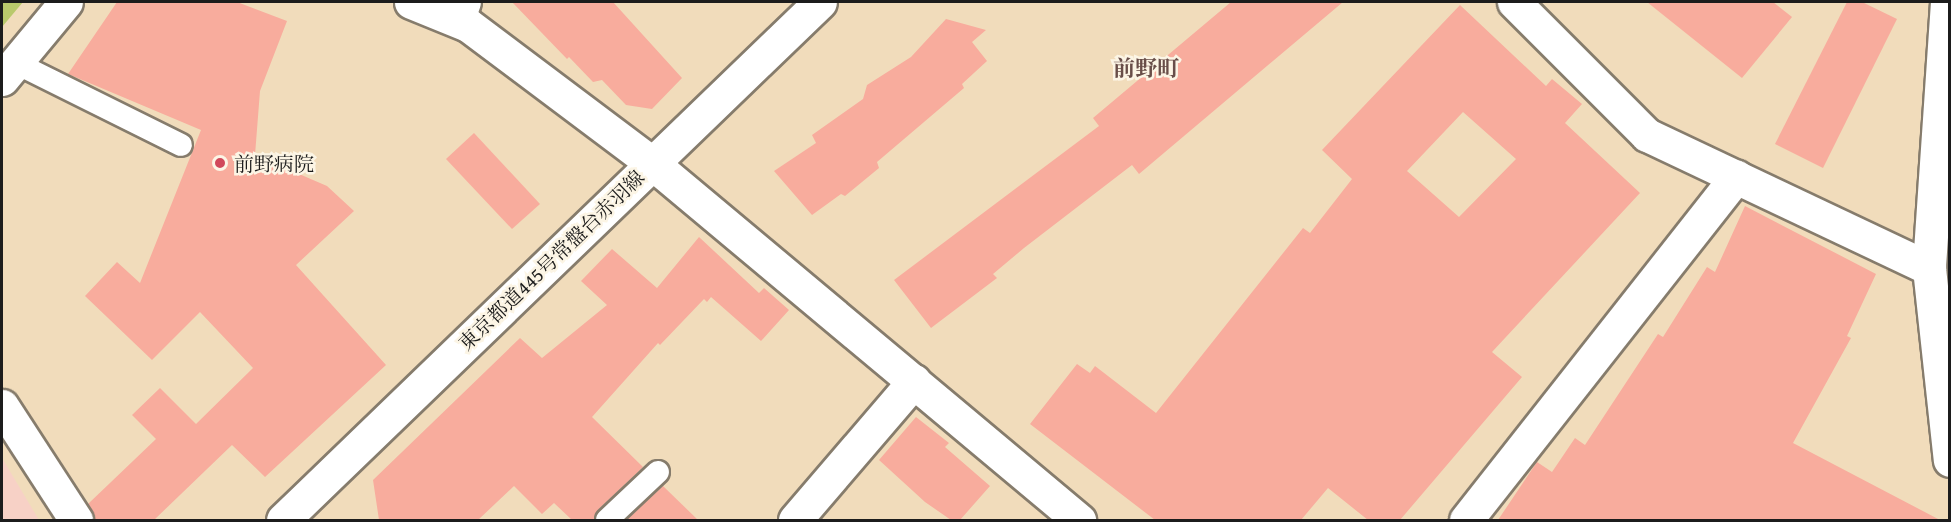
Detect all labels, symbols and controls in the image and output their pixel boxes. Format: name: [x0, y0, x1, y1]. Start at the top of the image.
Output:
district label: 前野町: [1113, 56, 1179, 82]
place label: 前野病院: [234, 151, 314, 175]
marker: 前野病院: [211, 154, 229, 172]
street label: 東京都道445号常盤台赤羽線: [453, 165, 649, 355]

